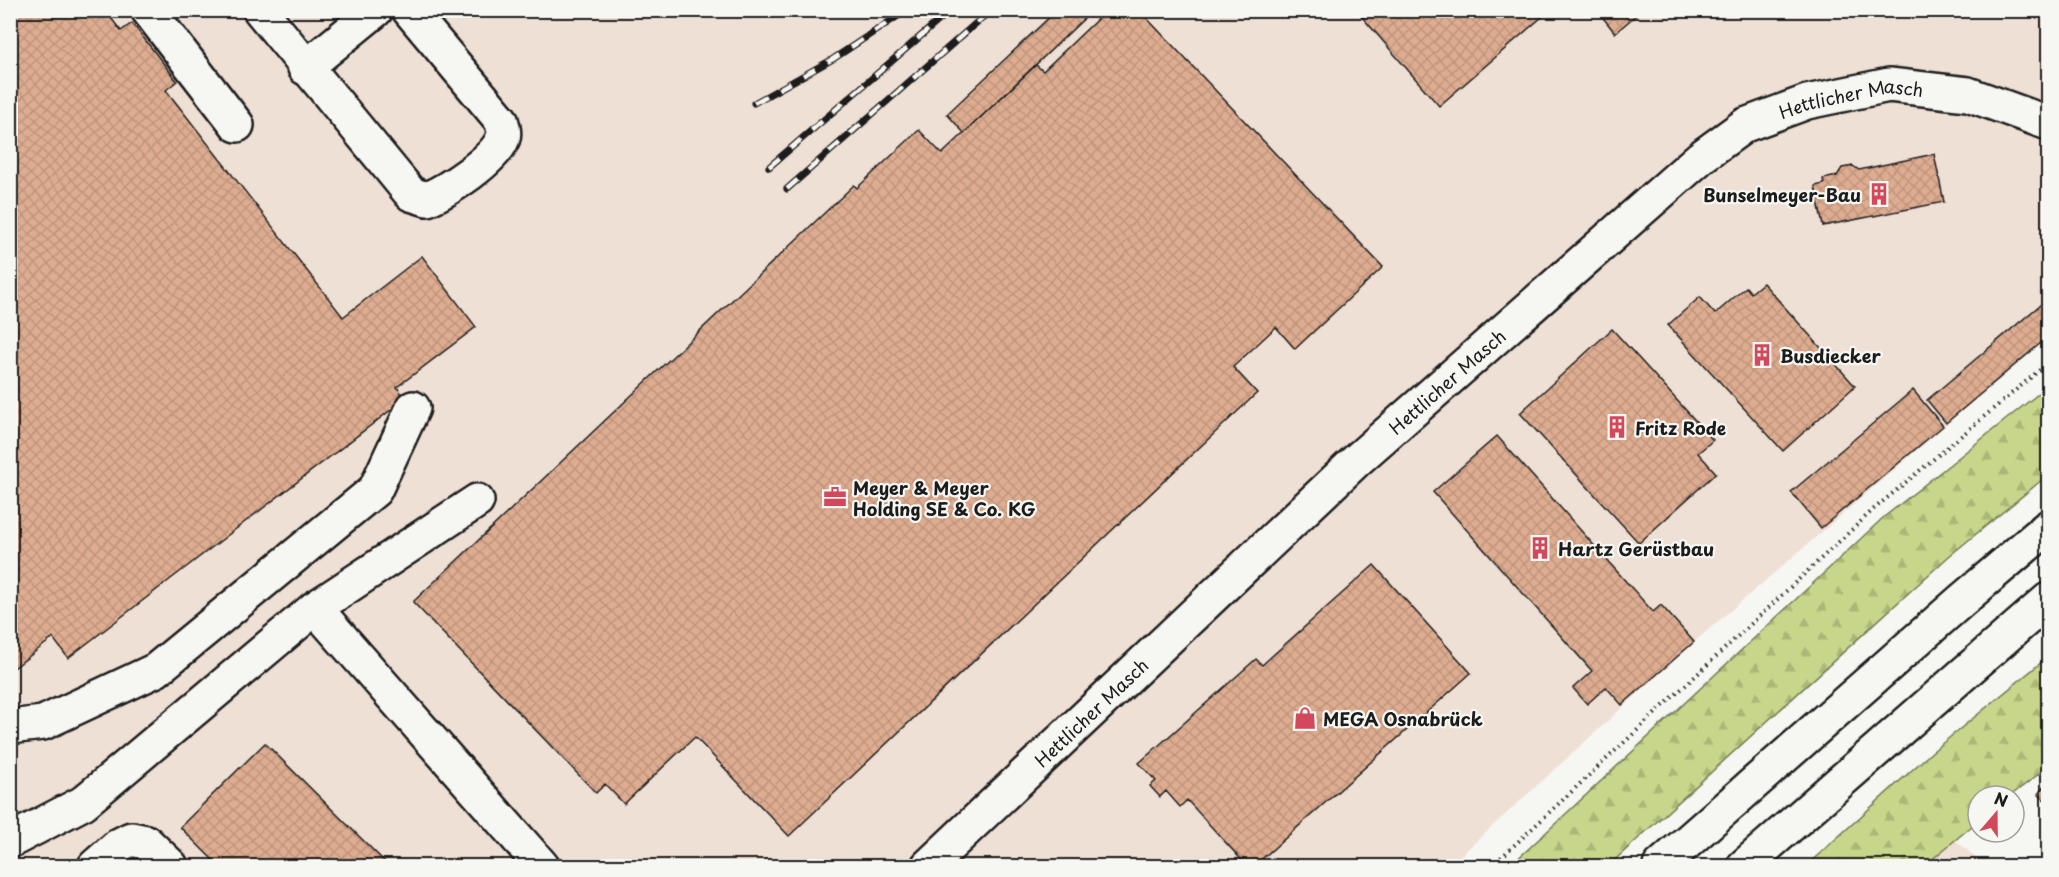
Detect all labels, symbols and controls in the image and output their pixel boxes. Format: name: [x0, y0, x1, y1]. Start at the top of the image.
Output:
street label: Hettlicher Masch: [1775, 71, 1925, 125]
place label: Bunselmeyer-Bau: [1703, 181, 1861, 208]
building icon: Bunselmeyer-Bau: [1866, 181, 1892, 207]
street label: Hettlicher Masch: [1382, 322, 1511, 440]
building icon: Busdiecker: [1749, 342, 1775, 368]
place label: Busdiecker: [1780, 342, 1881, 369]
building icon: Fritz Rode: [1604, 414, 1630, 440]
place label: Fritz Rode: [1635, 414, 1726, 441]
place label: Meyer & Meyer Holding SE & Co. KG: [853, 474, 1036, 522]
office icon: Meyer & Meyer Holding SE & Co. KG: [822, 484, 848, 510]
building icon: Hartz Gerüstbau: [1527, 535, 1553, 561]
place label: Hartz Gerüstbau: [1558, 535, 1714, 562]
street label: Hettlicher Masch: [1028, 651, 1154, 773]
shop icon: MEGA Osnabrück: [1292, 705, 1318, 731]
place label: MEGA Osnabrück: [1323, 705, 1483, 732]
north arrow: [1966, 784, 2026, 844]
text: N: [1991, 786, 2012, 812]

